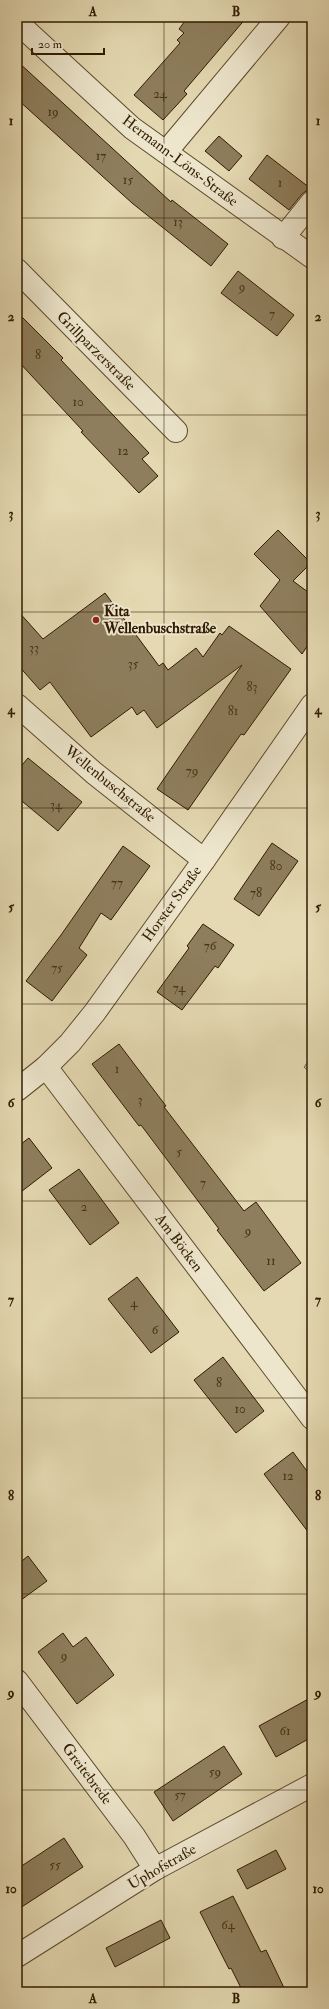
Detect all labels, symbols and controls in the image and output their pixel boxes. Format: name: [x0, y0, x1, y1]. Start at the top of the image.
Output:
text: A: [88, 4, 98, 20]
text: B: [232, 4, 240, 20]
scale bar: [32, 30, 104, 56]
text: 20 m: [38, 37, 63, 52]
house number: 24: [153, 86, 168, 102]
house number: 19: [47, 104, 59, 120]
street label: Hermann-Löns-Straße: [118, 111, 242, 211]
text: 1: [9, 113, 14, 129]
text: 1: [316, 113, 321, 129]
house number: 17: [96, 148, 106, 164]
house number: 15: [123, 172, 133, 188]
house number: 1: [278, 175, 283, 191]
house number: 13: [173, 214, 183, 230]
house number: 9: [238, 279, 245, 295]
house number: 7: [269, 306, 275, 322]
street label: Grillparzerstraße: [52, 307, 140, 395]
text: 2: [8, 309, 15, 325]
text: 2: [315, 309, 322, 325]
house number: 8: [35, 347, 41, 363]
house number: 10: [72, 394, 84, 410]
house number: 12: [117, 443, 129, 459]
text: 3: [9, 506, 14, 522]
text: 3: [316, 506, 321, 522]
place label: Kita Wellenbuschstraße: [103, 602, 217, 638]
marker: Kita Wellenbuschstraße: [91, 615, 101, 625]
house number: 33: [29, 640, 39, 656]
house number: 35: [128, 656, 139, 672]
house number: 83: [246, 679, 258, 695]
text: 4: [6, 702, 15, 718]
text: 4: [313, 702, 322, 718]
house number: 81: [228, 703, 239, 719]
street label: Wellenbuschstraße: [60, 741, 160, 827]
house number: 79: [186, 763, 198, 779]
house number: 34: [50, 797, 63, 813]
house number: 80: [270, 858, 282, 874]
street label: Horster Straße: [138, 862, 206, 946]
house number: 77: [111, 875, 123, 891]
house number: 78: [250, 885, 262, 901]
text: 5: [8, 899, 14, 915]
text: 5: [315, 899, 321, 915]
house number: 76: [204, 938, 218, 954]
house number: 75: [51, 960, 63, 976]
house number: 74: [173, 980, 186, 996]
house number: 1: [115, 1061, 120, 1077]
house number: 3: [138, 1092, 143, 1108]
text: 6: [8, 1095, 16, 1111]
text: 6: [315, 1095, 323, 1111]
house number: 5: [176, 1144, 182, 1160]
house number: 7: [200, 1175, 206, 1191]
house number: 2: [81, 1199, 88, 1215]
street label: Am Böcken: [150, 1209, 207, 1276]
house number: 9: [244, 1223, 251, 1239]
house number: 11: [266, 1253, 276, 1269]
text: 7: [8, 1292, 15, 1308]
text: 7: [315, 1292, 322, 1308]
house number: 4: [130, 1295, 138, 1311]
house number: 6: [152, 1322, 160, 1338]
house number: 8: [216, 1375, 222, 1391]
house number: 10: [234, 1401, 246, 1417]
house number: 12: [282, 1468, 294, 1484]
text: 8: [8, 1488, 14, 1504]
text: 8: [315, 1488, 321, 1504]
house number: 9: [60, 1648, 67, 1664]
text: 9: [6, 1685, 15, 1701]
text: 9: [313, 1685, 322, 1701]
house number: 61: [279, 1723, 291, 1739]
street label: Greitebrede: [58, 1739, 116, 1809]
house number: 59: [209, 1764, 221, 1780]
house number: 57: [174, 1787, 186, 1803]
street label: Uphofstraße: [124, 1840, 200, 1895]
house number: 55: [49, 1857, 61, 1873]
text: 10: [5, 1881, 17, 1897]
text: 10: [312, 1881, 324, 1897]
house number: 64: [221, 1917, 236, 1933]
text: A: [88, 1991, 98, 2007]
text: B: [232, 1991, 240, 2007]

